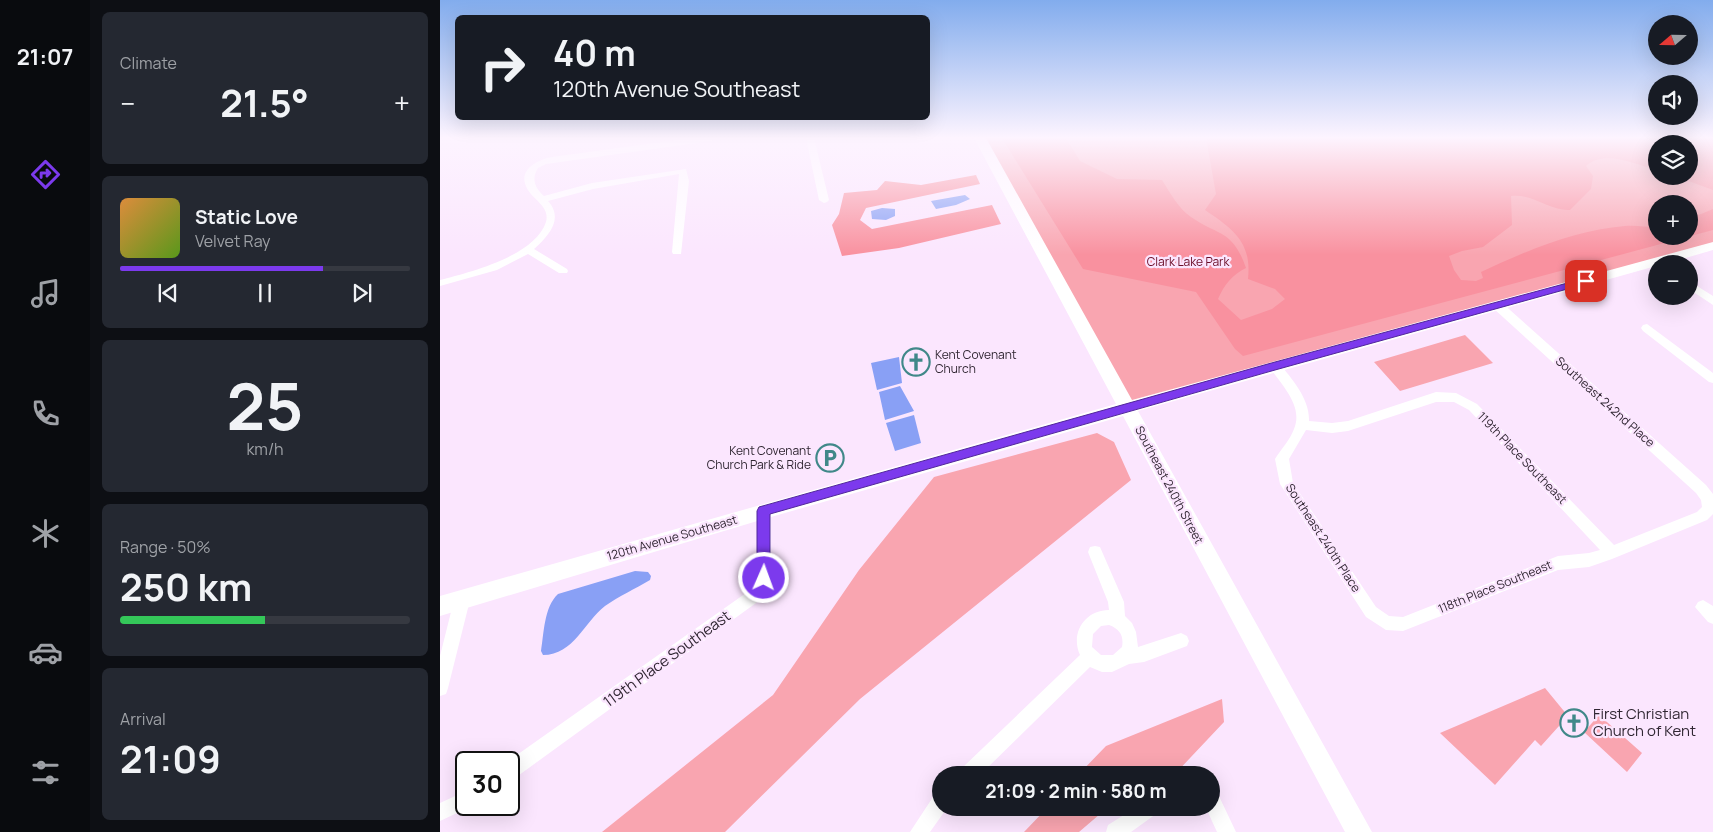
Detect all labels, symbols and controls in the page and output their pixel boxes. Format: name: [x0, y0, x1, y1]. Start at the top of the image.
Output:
north arrow: [1648, 15, 1698, 65]
map controls: [1648, 15, 1698, 305]
text: 40 m: [553, 29, 636, 77]
icon: right: [470, 35, 535, 100]
text: 21:07: [17, 42, 73, 72]
text: Climate: [120, 52, 177, 74]
text: 120th Avenue Southeast: [553, 74, 800, 104]
button: sound: [1648, 75, 1698, 125]
text: 21.5°: [220, 76, 309, 128]
text: −: [120, 84, 135, 122]
text: +: [394, 84, 410, 122]
button: layers: [1648, 135, 1698, 185]
icon: directions: [28, 157, 63, 192]
button: +: [1648, 195, 1698, 245]
text: Static Love: [195, 204, 298, 230]
text: Velvet Ray: [195, 230, 271, 252]
park label: Clark Lake Park: [1147, 253, 1230, 270]
button: −: [1648, 255, 1698, 305]
pin: [1565, 260, 1607, 302]
icon: arrive: [1572, 267, 1600, 295]
icon: music: [28, 276, 63, 311]
icon: previous: [154, 279, 182, 307]
icon: pause: [251, 279, 279, 307]
icon: next: [348, 279, 376, 307]
place label: Kent Covenant Church: [935, 346, 1017, 377]
church icon: Kent Covenant Church: [901, 347, 931, 377]
street label: Southeast 242nd Place: [1552, 353, 1659, 451]
text: 25: [227, 361, 303, 450]
icon: phone: [28, 396, 63, 431]
street label: 119th Place Southeast: [1474, 408, 1571, 508]
street label: Southeast 240th Street: [1131, 423, 1208, 547]
text: km/h: [246, 438, 284, 460]
place label: Kent Covenant Church Park & Ride: [707, 442, 811, 473]
parking icon: Kent Covenant Church Park & Ride: [815, 443, 845, 473]
street label: Southeast 240th Place: [1282, 480, 1365, 595]
street label: 120th Avenue Southeast: [605, 511, 739, 564]
icon: climate: [28, 516, 63, 551]
text: Range · 50%: [120, 536, 211, 558]
position arrow: [737, 551, 789, 603]
street label: 118th Place Southeast: [1435, 556, 1554, 617]
text: 250 km: [120, 560, 252, 612]
street label: 119th Place Southeast: [599, 605, 735, 712]
icon: car: [28, 635, 63, 670]
place label: First Christian Church of Kent: [1593, 703, 1696, 741]
text: Arrival: [120, 708, 166, 730]
church icon: First Christian Church of Kent: [1559, 708, 1589, 738]
text: 21:09: [120, 732, 221, 784]
speed limit sign: 30: [455, 751, 520, 816]
icon: filters: [28, 755, 63, 790]
text: 21:09 · 2 min · 580 m: [985, 778, 1167, 804]

